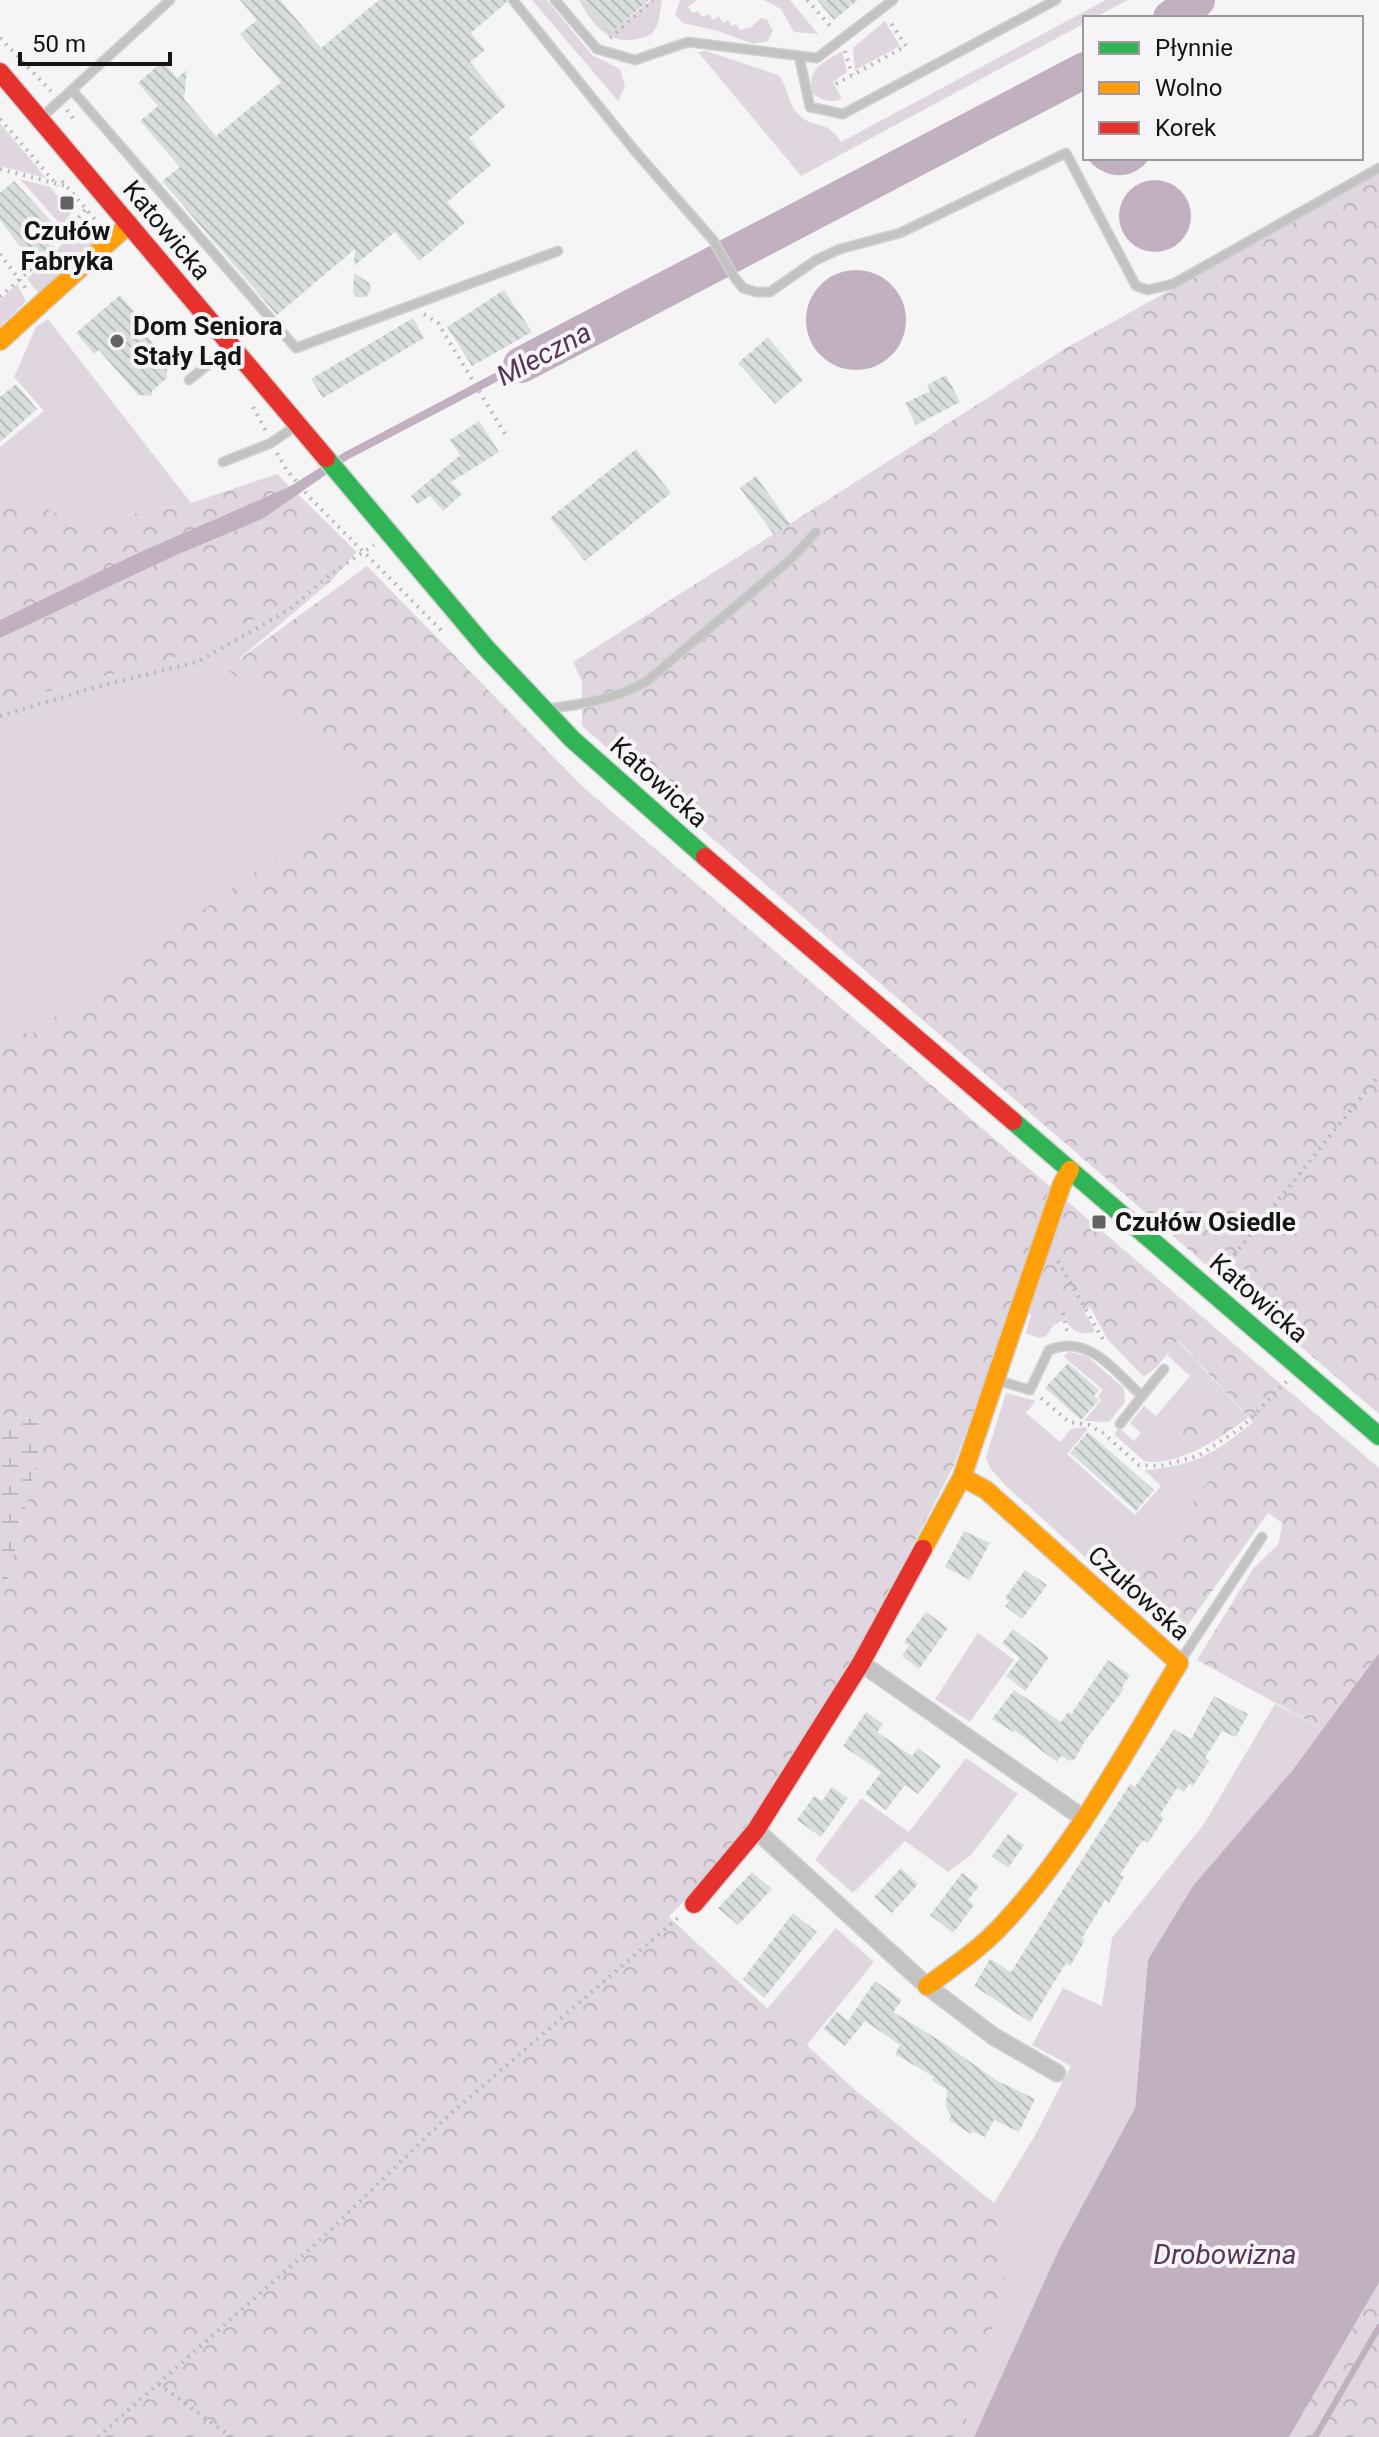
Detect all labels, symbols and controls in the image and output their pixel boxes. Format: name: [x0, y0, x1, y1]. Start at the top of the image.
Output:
scale bar: [20, 16, 170, 66]
legend: [1083, 16, 1363, 160]
text: 50 m: [32, 30, 86, 58]
text: Płynnie: [1155, 34, 1233, 62]
text: Wolno: [1155, 74, 1222, 102]
text: Korek: [1155, 114, 1217, 142]
street label: Katowicka: [117, 174, 217, 286]
marker: Czułów Fabryka: [58, 194, 76, 212]
place label: Czułów Fabryka: [20, 216, 114, 276]
place label: Dom Seniora Stały Ląd: [133, 311, 283, 371]
water label: Mleczna: [491, 315, 597, 393]
marker: Dom Seniora Stały Ląd: [108, 332, 126, 350]
street label: Katowicka: [604, 731, 714, 833]
place label: Czułów Osiedle: [1115, 1207, 1296, 1237]
marker: Czułów Osiedle: [1090, 1213, 1108, 1231]
street label: Katowicka: [1204, 1247, 1314, 1349]
street label: Czułowska: [1082, 1540, 1196, 1646]
water label: Drobowizna: [1153, 2238, 1297, 2271]

